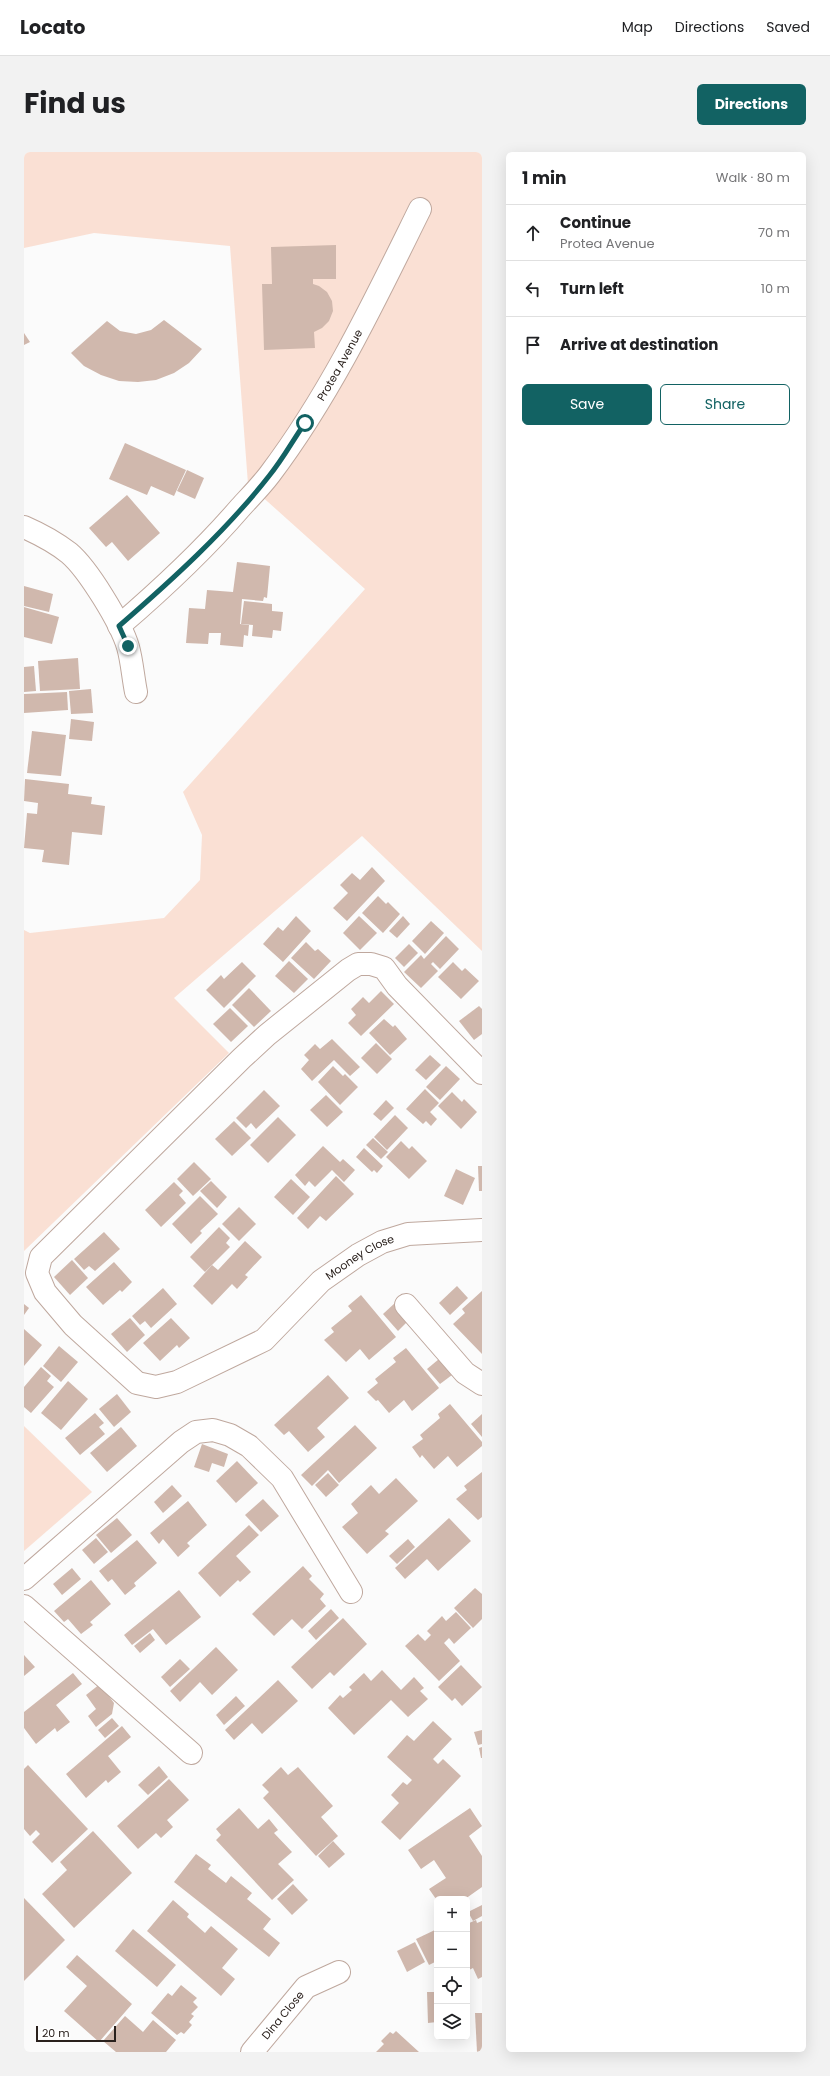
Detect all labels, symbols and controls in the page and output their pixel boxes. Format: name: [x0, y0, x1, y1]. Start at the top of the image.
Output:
text: Locato: [20, 14, 85, 41]
text: Map: [622, 17, 653, 37]
text: Directions: [675, 17, 744, 37]
text: Saved: [766, 17, 810, 37]
text: Find us: [24, 84, 126, 123]
button: Directions: [697, 84, 806, 125]
text: 1 min: [522, 166, 566, 190]
text: Walk · 80 m: [716, 168, 790, 187]
text: Continue: [560, 212, 631, 233]
icon: ahead: [522, 222, 544, 244]
text: 70 m: [758, 223, 790, 242]
text: Protea Avenue: [560, 234, 655, 253]
icon: left: [522, 278, 544, 300]
text: Turn left: [560, 278, 624, 299]
text: 10 m: [761, 279, 790, 298]
street label: Protea Avenue: [313, 326, 366, 404]
icon: arrive: [522, 334, 544, 356]
text: Arrive at destination: [560, 334, 718, 355]
button: Save: [522, 384, 652, 425]
button: Share: [660, 384, 790, 425]
route start: [296, 414, 314, 432]
route end: [119, 637, 137, 655]
street label: Mooney Close: [322, 1231, 396, 1283]
map controls: [434, 1896, 470, 2040]
button: +: [434, 1896, 470, 1932]
button: −: [434, 1932, 470, 1968]
button: locate: [434, 1968, 470, 2004]
street label: Dina Close: [258, 1987, 308, 2043]
button: layers: [434, 2004, 470, 2040]
scale bar: [36, 2024, 116, 2043]
text: 20 m: [42, 2025, 70, 2041]

